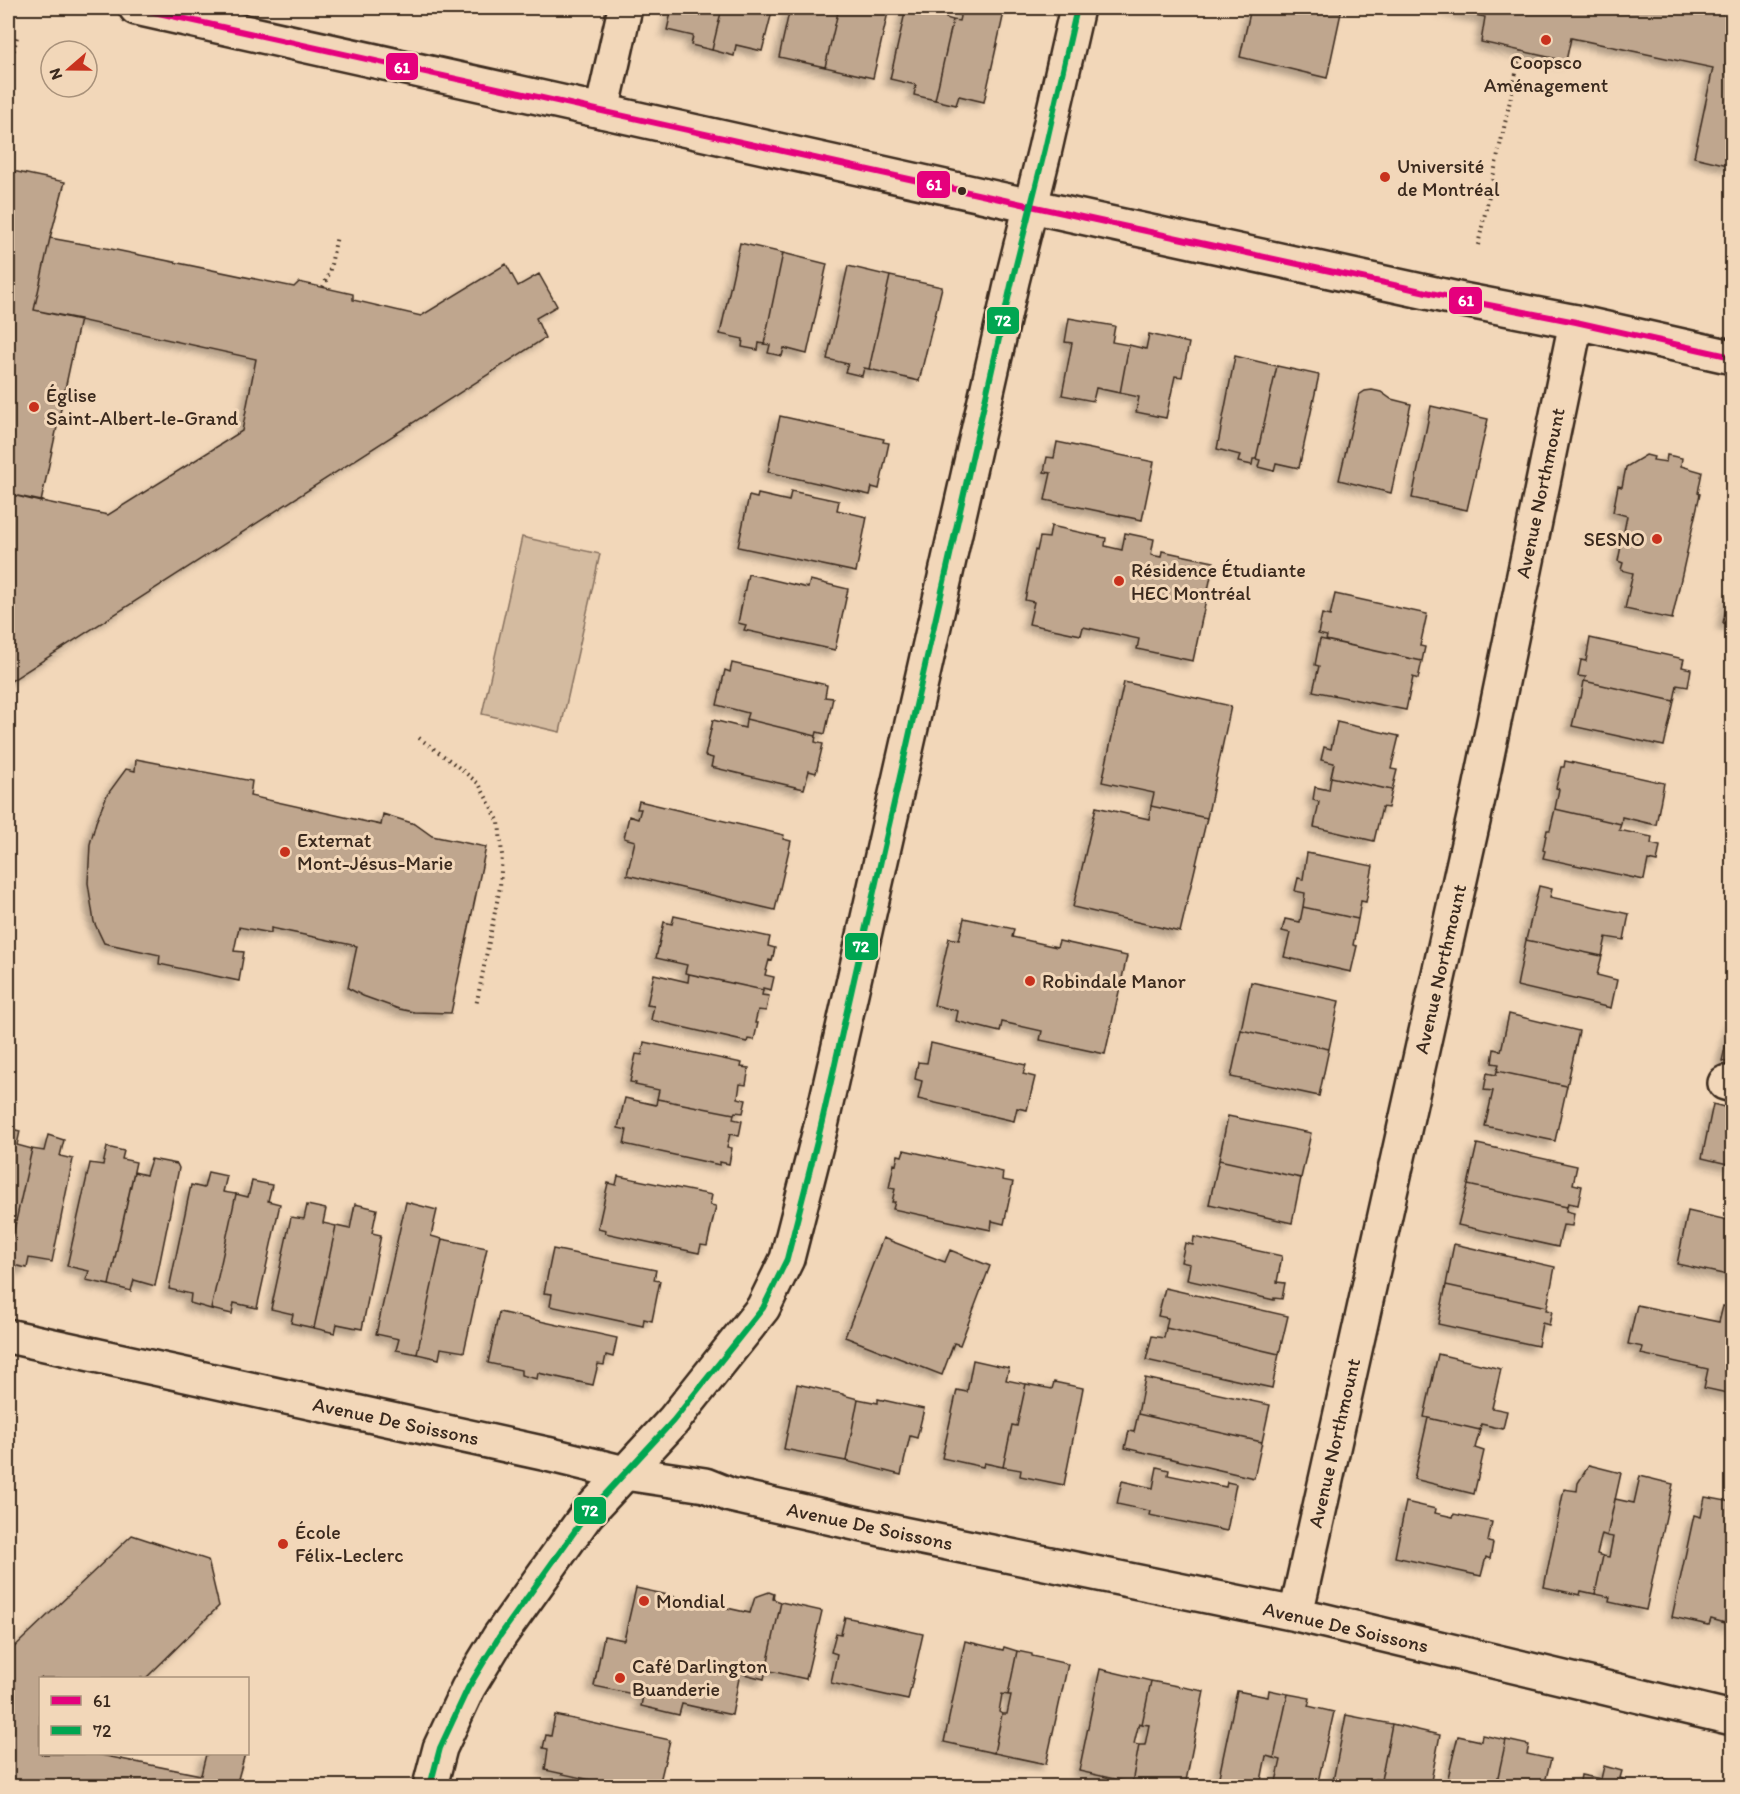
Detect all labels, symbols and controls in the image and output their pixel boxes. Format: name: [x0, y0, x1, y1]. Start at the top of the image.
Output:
marker: Coopsco Aménagement: [1539, 33, 1553, 47]
north arrow: [39, 39, 99, 99]
place label: Coopsco Aménagement: [1484, 50, 1608, 97]
line badge: 61: [385, 52, 419, 81]
text: 61: [394, 58, 411, 77]
text: N: [45, 66, 66, 82]
place label: Université de Montréal: [1397, 154, 1500, 201]
line badge: 61: [916, 170, 951, 199]
marker: Université de Montréal: [1378, 170, 1392, 184]
text: 61: [926, 175, 943, 194]
unlabelled marker: [956, 185, 968, 197]
line badge: 61: [1448, 286, 1483, 315]
text: 61: [1458, 291, 1475, 310]
line badge: 72: [986, 306, 1020, 335]
text: 72: [994, 311, 1012, 330]
place label: Église Saint-Albert-le-Grand: [46, 383, 238, 430]
marker: Église Saint-Albert-le-Grand: [27, 400, 41, 414]
street label: Avenue Northmount: [1510, 405, 1570, 580]
place label: SESNO: [1584, 527, 1645, 551]
marker: SESNO: [1650, 532, 1664, 546]
place label: Résidence Étudiante HEC Montréal: [1131, 558, 1306, 605]
marker: Résidence Étudiante HEC Montréal: [1112, 574, 1126, 588]
place label: Externat Mont-Jésus-Marie: [297, 828, 453, 875]
marker: Externat Mont-Jésus-Marie: [278, 845, 292, 859]
street label: Avenue Northmount: [1409, 881, 1471, 1056]
line badge: 72: [844, 932, 879, 961]
text: 72: [852, 937, 870, 956]
place label: Robindale Manor: [1042, 969, 1186, 993]
marker: Robindale Manor: [1023, 974, 1037, 988]
street label: Avenue Northmount: [1303, 1355, 1365, 1530]
street label: Avenue De Soissons: [311, 1392, 481, 1450]
line badge: 72: [573, 1496, 607, 1525]
street label: Avenue De Soissons: [785, 1497, 955, 1555]
text: 72: [581, 1501, 599, 1520]
place label: École Félix-Leclerc: [295, 1520, 404, 1567]
marker: École Félix-Leclerc: [276, 1537, 290, 1551]
place label: Mondial: [656, 1589, 725, 1613]
marker: Mondial: [637, 1594, 651, 1608]
street label: Avenue De Soissons: [1261, 1596, 1431, 1658]
place label: Café Darlington Buanderie: [632, 1654, 768, 1701]
marker: Café Darlington Buanderie: [613, 1671, 627, 1685]
legend: [39, 1677, 249, 1755]
text: 61: [93, 1690, 111, 1712]
text: 72: [93, 1720, 112, 1742]

